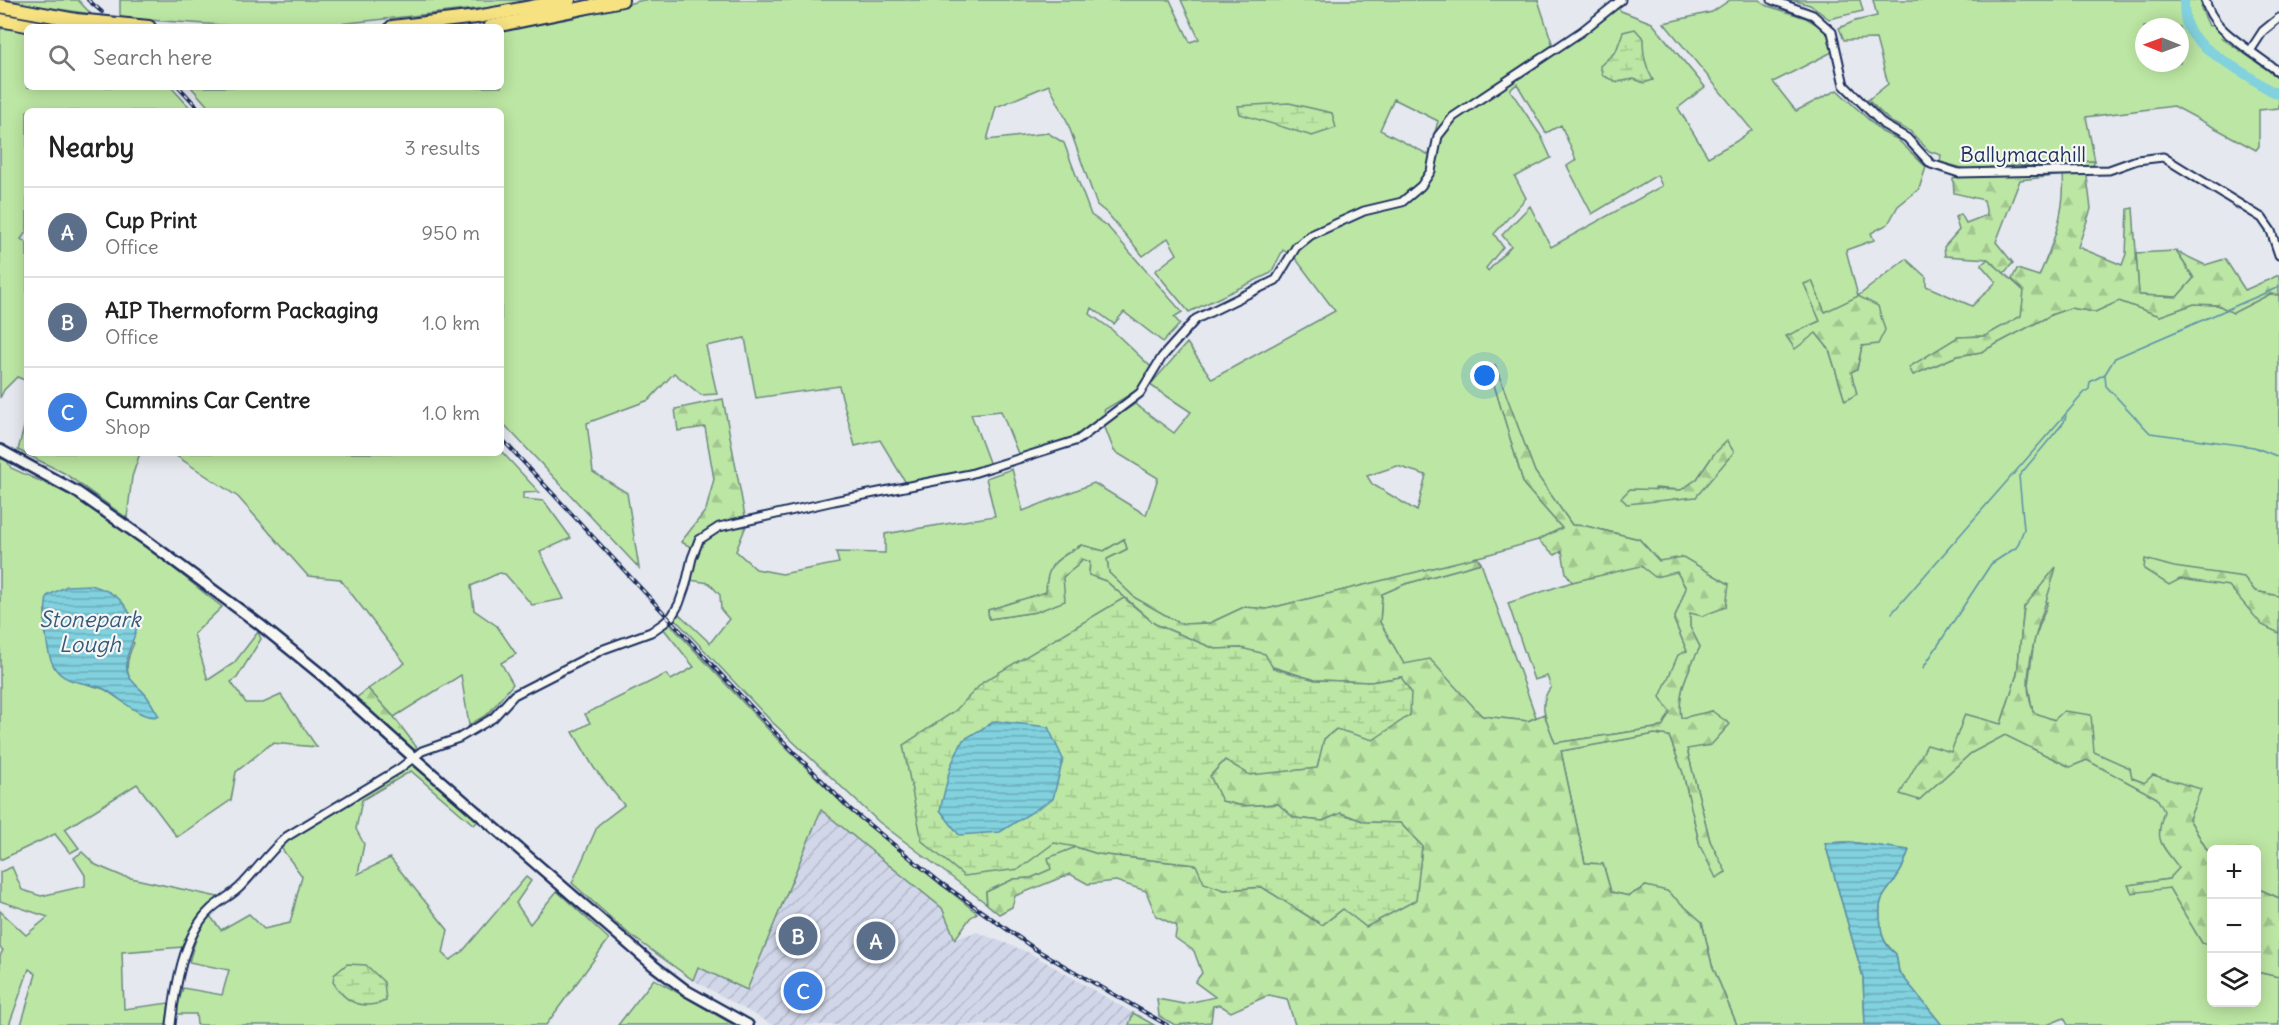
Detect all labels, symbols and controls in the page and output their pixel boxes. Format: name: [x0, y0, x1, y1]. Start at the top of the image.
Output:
north arrow: [2135, 18, 2189, 72]
search box: [24, 24, 504, 90]
icon: search: [45, 41, 78, 74]
text: Search here: [93, 43, 212, 71]
text: Nearby: [48, 131, 134, 164]
text: 3 results: [404, 135, 480, 160]
street label: Ballymacahill: [1960, 141, 2086, 168]
text: Cup Print: [105, 206, 197, 234]
text: A: [61, 220, 74, 245]
text: 950 m: [422, 220, 480, 245]
text: Office: [105, 234, 159, 259]
text: AIP Thermoform Packaging: [105, 296, 379, 324]
text: B: [61, 310, 74, 335]
text: 1.0 km: [422, 310, 480, 335]
text: Office: [105, 324, 159, 349]
your location: [1470, 361, 1499, 390]
text: Cummins Car Centre: [105, 386, 310, 414]
text: C: [61, 400, 74, 425]
text: 1.0 km: [422, 400, 480, 425]
text: Shop: [105, 414, 150, 439]
water label: Stonepark Lough: [39, 605, 143, 658]
map controls: [2207, 845, 2261, 1007]
button: +: [2207, 845, 2261, 899]
button: −: [2207, 899, 2261, 953]
pin: B: [778, 914, 818, 958]
pin: A: [856, 918, 896, 964]
button: layers: [2207, 953, 2261, 1007]
pin: C: [784, 968, 822, 1014]

